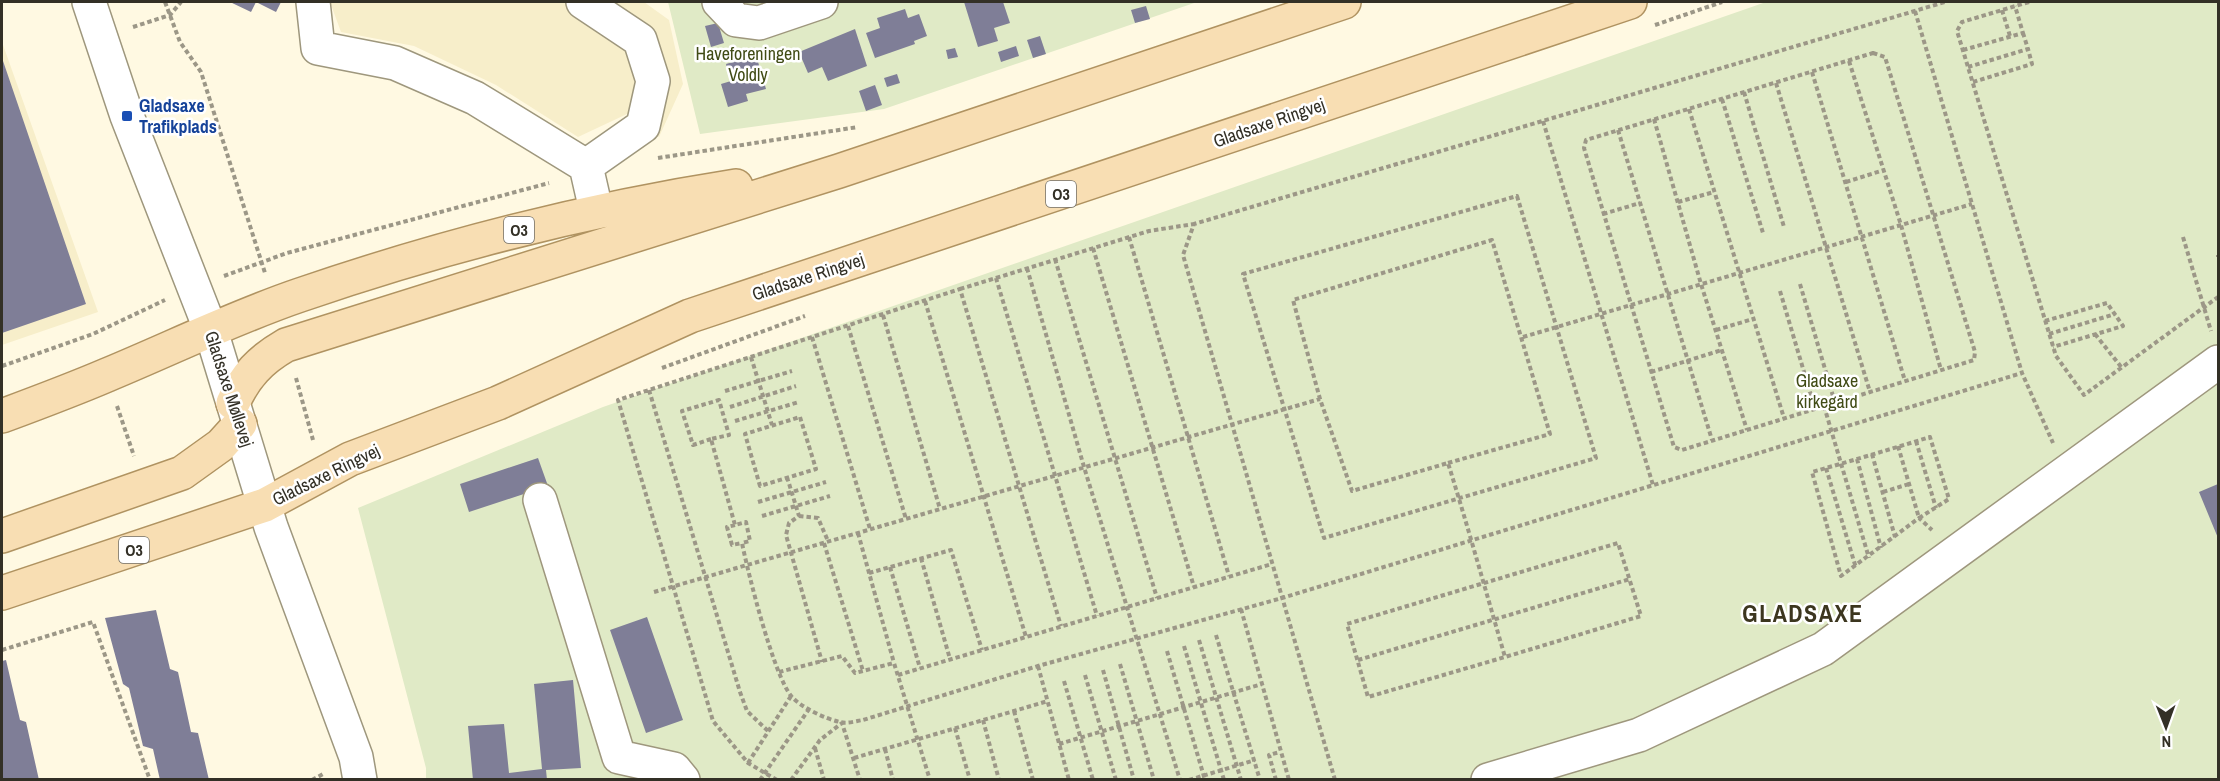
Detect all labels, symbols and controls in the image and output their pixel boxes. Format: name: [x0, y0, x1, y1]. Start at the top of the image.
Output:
park label: Haveforeningen Voldly: [695, 41, 801, 87]
street label: Gladsaxe Ringvej: [1210, 92, 1328, 153]
place label: Gladsaxe Trafikplads: [139, 93, 217, 139]
marker: Gladsaxe Trafikplads: [120, 109, 134, 123]
road number: O3: [1046, 181, 1076, 207]
road number: O3: [504, 217, 534, 243]
street label: Gladsaxe Ringvej: [749, 247, 867, 306]
street label: Gladsaxe Møllevej: [199, 328, 260, 450]
park label: Gladsaxe kirkegård: [1796, 368, 1858, 414]
street label: Gladsaxe Ringvej: [268, 438, 384, 511]
road number: O3: [119, 537, 149, 563]
district label: GLADSAXE: [1742, 597, 1864, 629]
north arrow: [2136, 697, 2196, 757]
text: N: [2161, 731, 2171, 753]

